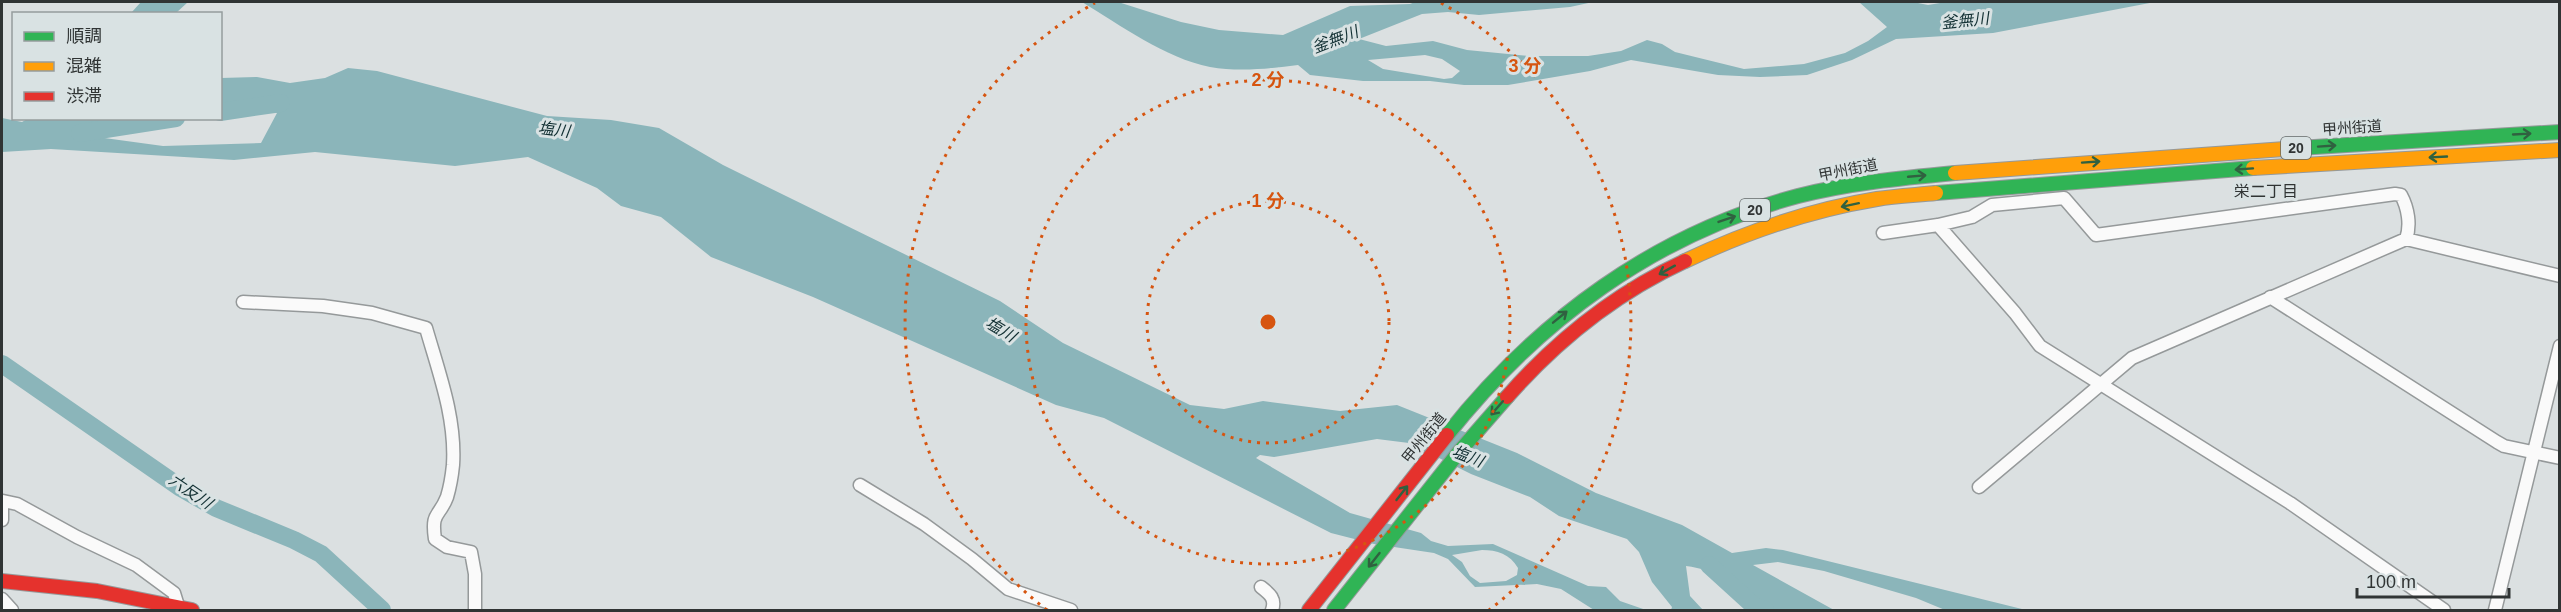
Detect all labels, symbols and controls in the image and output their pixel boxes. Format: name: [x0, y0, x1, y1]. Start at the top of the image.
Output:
water label: 釜無川: [1940, 9, 1992, 31]
legend: [12, 12, 222, 120]
water label: 釜無川: [1310, 22, 1362, 56]
text: 順調: [66, 26, 102, 46]
text: 混雑: [66, 56, 102, 76]
text: 3 分: [1508, 56, 1542, 76]
text: 2 分: [1251, 70, 1285, 90]
text: 渋滞: [66, 86, 102, 106]
street label: 甲州街道: [2321, 117, 2382, 138]
water label: 塩川: [537, 119, 573, 140]
one-way arrow: [2511, 128, 2531, 139]
road number: 20: [2281, 137, 2311, 159]
one-way arrow: [2317, 140, 2337, 151]
one-way arrow: [2429, 151, 2449, 162]
street label: 甲州街道: [1817, 155, 1879, 184]
one-way arrow: [2080, 156, 2100, 167]
one-way arrow: [2234, 163, 2254, 174]
one-way arrow: [1906, 170, 1926, 181]
district label: 栄二丁目: [2234, 183, 2298, 200]
text: 1 分: [1251, 191, 1285, 211]
road number: 20: [1740, 199, 1770, 221]
one-way arrow: [1841, 200, 1860, 211]
one-way arrow: [1717, 213, 1736, 224]
one-way arrow: [1658, 265, 1676, 276]
one-way arrow: [1552, 311, 1568, 324]
centre of rings: [1258, 312, 1278, 332]
water label: 塩川: [983, 314, 1021, 346]
one-way arrow: [1490, 400, 1504, 415]
street label: 甲州街道: [1398, 409, 1449, 466]
water label: 塩川: [1450, 443, 1488, 471]
water label: 六反川: [166, 471, 217, 513]
one-way arrow: [1395, 485, 1408, 501]
one-way arrow: [1368, 551, 1381, 567]
scale bar: [2357, 561, 2508, 599]
text: 100 m: [2366, 572, 2416, 592]

